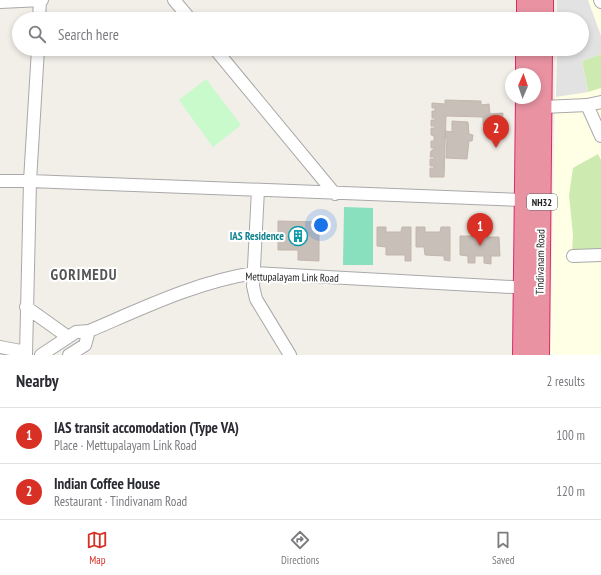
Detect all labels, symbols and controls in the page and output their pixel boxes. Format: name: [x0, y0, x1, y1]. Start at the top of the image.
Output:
search box: [12, 12, 589, 56]
icon: search: [26, 23, 48, 45]
text: Search here: [58, 25, 119, 44]
north arrow: [505, 68, 541, 104]
pin: 2: [483, 115, 509, 148]
road number: NH32: [527, 194, 557, 210]
pin: 1: [467, 213, 493, 246]
your location: [311, 215, 331, 235]
building icon: IAS Residence: [287, 225, 309, 247]
place label: IAS Residence: [230, 229, 284, 243]
street label: Tindivanam Road: [532, 229, 548, 295]
district label: GORIMEDU: [50, 265, 118, 284]
street label: Mettupalayam Link Road: [245, 269, 339, 285]
text: Nearby: [16, 370, 59, 392]
text: 2 results: [546, 373, 585, 390]
text: IAS transit accomodation (Type VA): [54, 418, 239, 437]
text: 1: [26, 427, 32, 444]
text: 100 m: [556, 427, 585, 444]
text: Place · Mettupalayam Link Road: [54, 437, 197, 454]
text: Indian Coffee House: [54, 474, 160, 493]
text: 2: [26, 483, 32, 500]
text: 120 m: [556, 483, 585, 500]
text: Restaurant · Tindivanam Road: [54, 493, 187, 510]
tab: Map: [86, 529, 108, 567]
tab: Directions: [281, 529, 319, 567]
tab: Saved: [492, 529, 515, 567]

